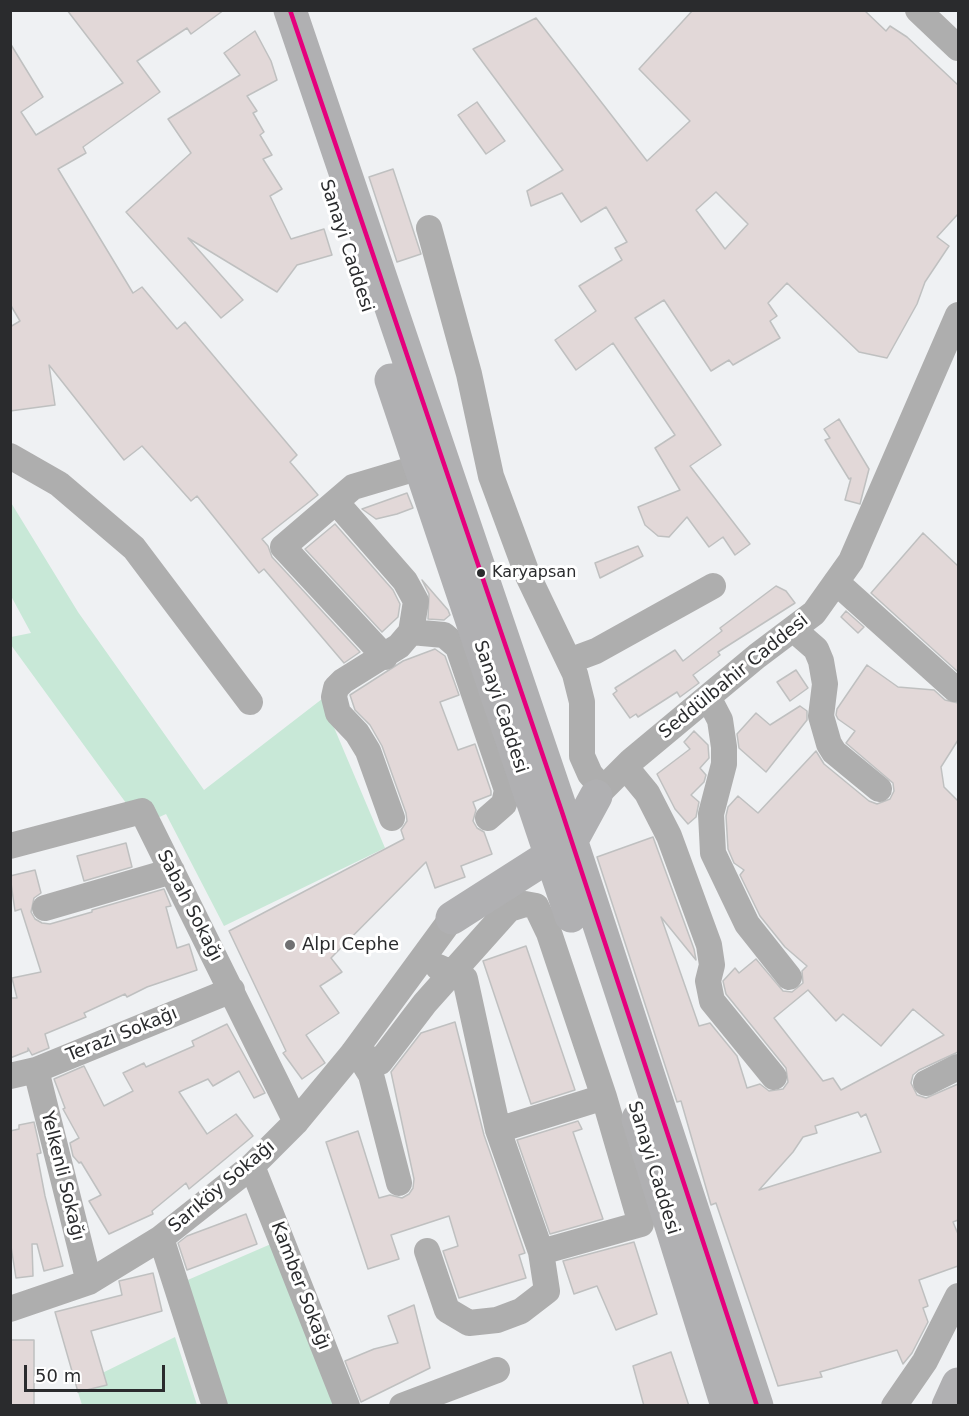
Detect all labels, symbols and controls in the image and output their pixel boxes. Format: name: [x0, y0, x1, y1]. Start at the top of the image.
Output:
street label: Sanayi Caddesi: [314, 177, 378, 315]
place label: Karyapsan: [492, 563, 576, 583]
marker: Karyapsan: [475, 567, 487, 579]
street label: Seddülbahir Caddesi: [655, 610, 813, 744]
street label: Sanayi Caddesi: [468, 638, 532, 776]
street label: Sabah Sokağı: [152, 847, 226, 965]
place label: Alpı Cephe: [302, 934, 399, 956]
marker: Alpı Cephe: [283, 938, 297, 952]
street label: Terazi Sokağı: [63, 1003, 181, 1067]
street label: Sanayi Caddesi: [622, 1099, 684, 1237]
street label: Yelkenli Sokağı: [35, 1109, 89, 1243]
street label: Sarıköy Sokağı: [164, 1136, 280, 1238]
street label: Kamber Sokağı: [266, 1219, 334, 1353]
scale bar: [27, 1353, 168, 1391]
text: 50 m: [35, 1365, 81, 1386]

